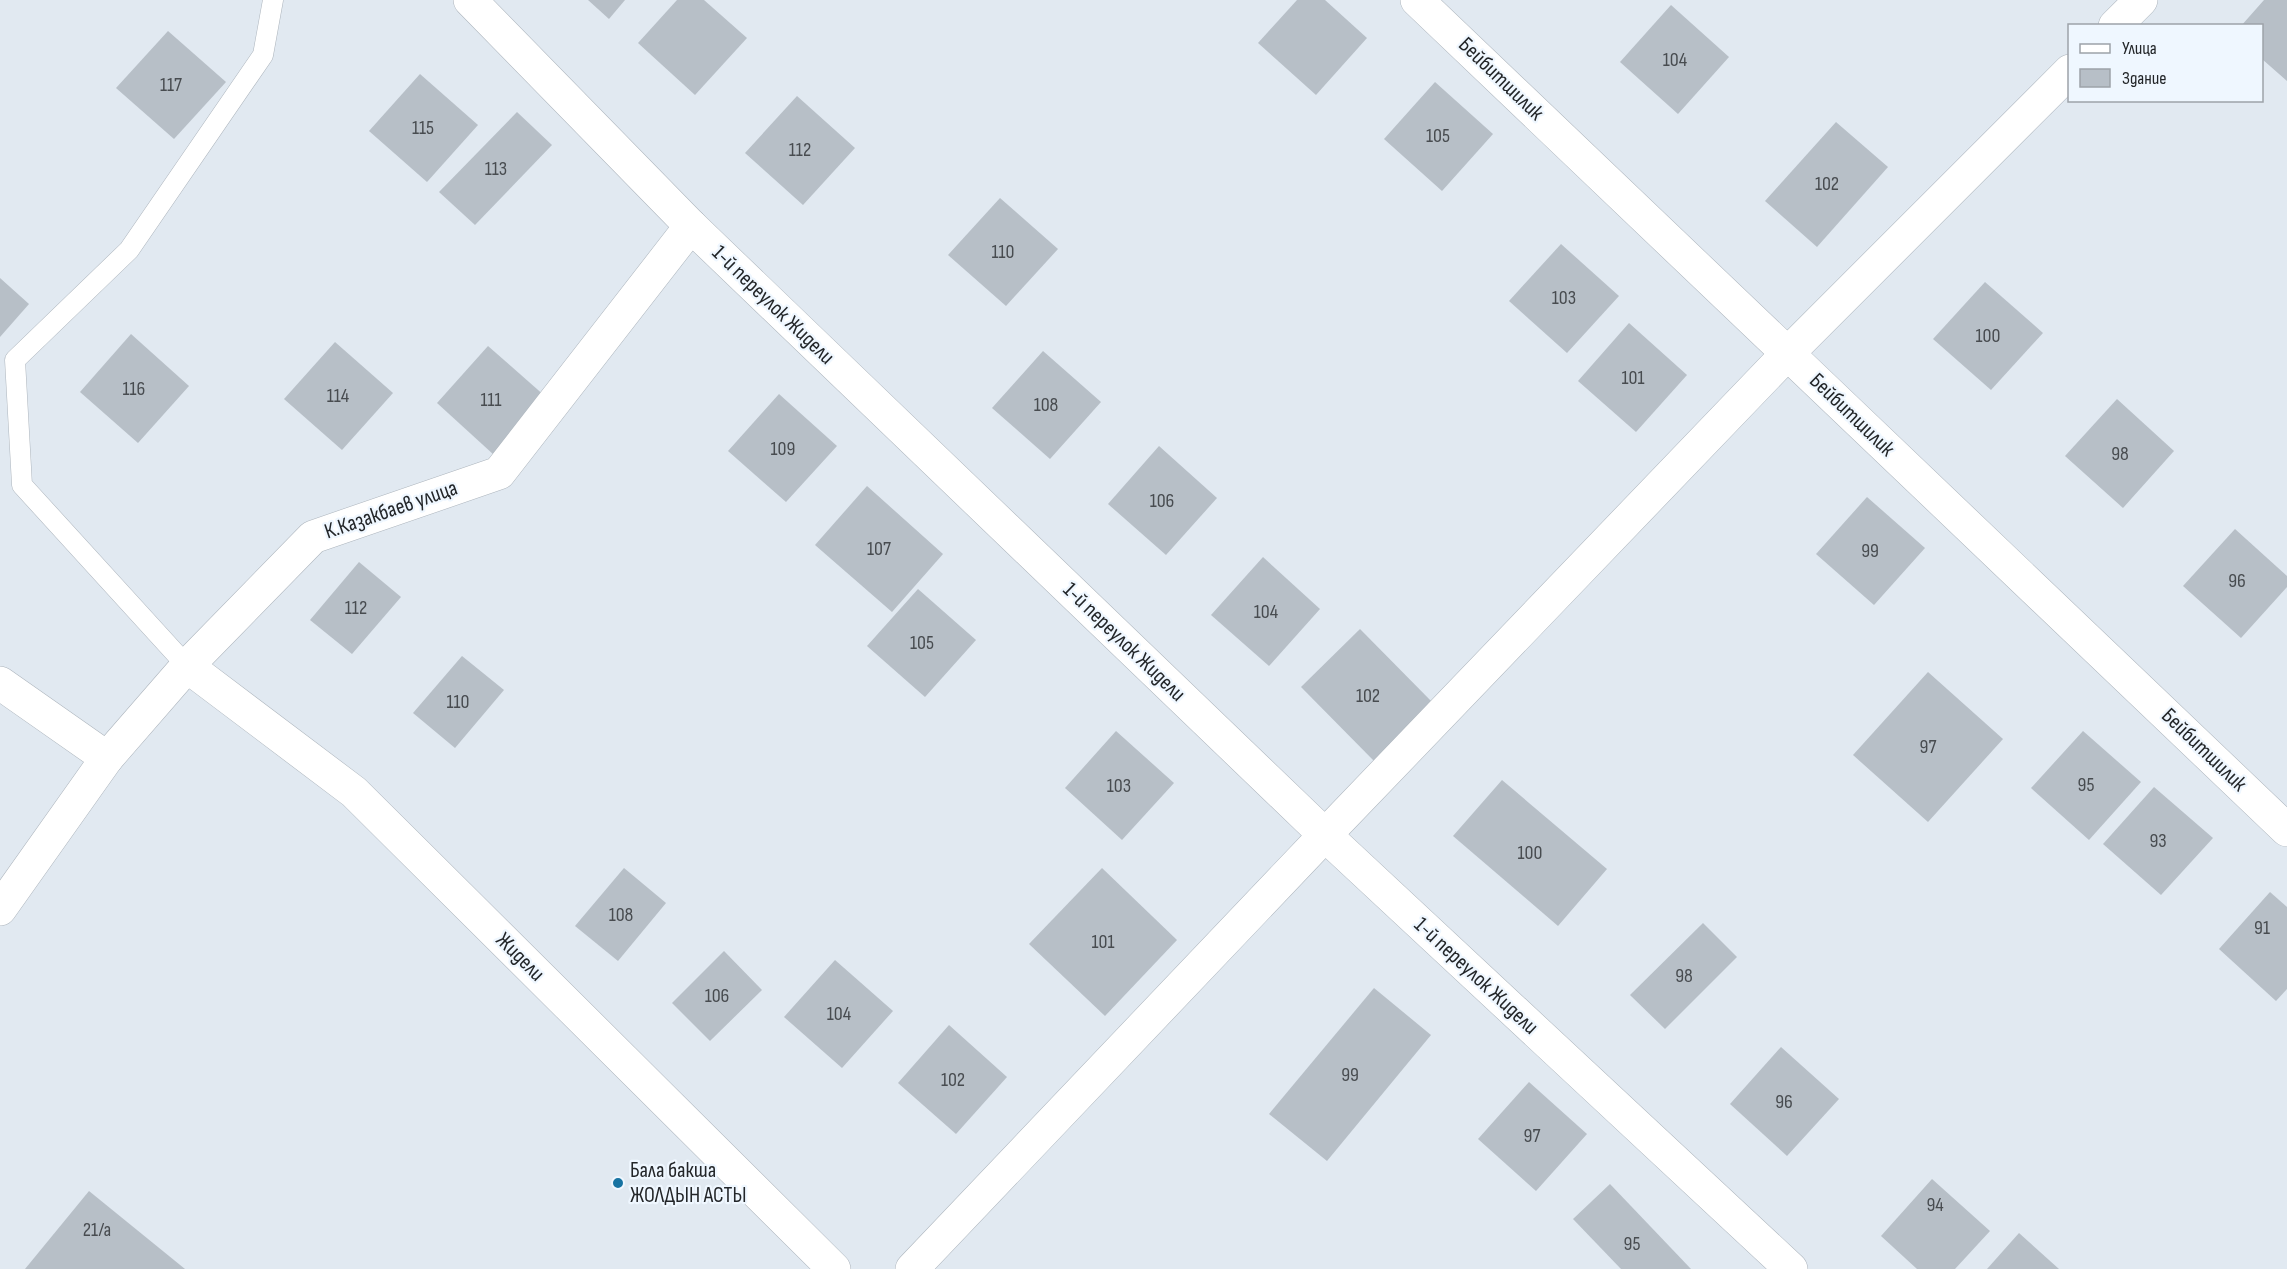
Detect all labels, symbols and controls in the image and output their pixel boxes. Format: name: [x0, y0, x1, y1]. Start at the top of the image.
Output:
legend: [2068, 24, 2263, 102]
street label: Бейбитшилик: [1453, 32, 1550, 127]
text: Улица: [2122, 38, 2157, 59]
house number: 104: [1663, 48, 1687, 72]
text: Здание: [2122, 68, 2167, 89]
house number: 117: [160, 73, 182, 97]
house number: 115: [412, 116, 434, 140]
house number: 105: [1426, 124, 1450, 148]
house number: 112: [789, 138, 811, 162]
house number: 113: [485, 157, 507, 181]
house number: 102: [1815, 172, 1839, 196]
street label: 1-й переулок Жидели: [706, 240, 840, 370]
house number: 110: [992, 240, 1014, 264]
house number: 103: [1552, 286, 1576, 310]
house number: 100: [1976, 324, 2000, 348]
house number: 101: [1622, 366, 1644, 390]
street label: Бейбитшилик: [1804, 368, 1901, 463]
house number: 116: [123, 377, 145, 401]
house number: 114: [327, 384, 349, 408]
house number: 111: [481, 388, 502, 412]
house number: 108: [1034, 393, 1058, 417]
house number: 109: [771, 437, 795, 461]
house number: 98: [2111, 442, 2129, 466]
street label: К.Казакбаев улица: [321, 475, 461, 545]
house number: 106: [1150, 489, 1174, 513]
house number: 107: [867, 537, 891, 561]
house number: 99: [1861, 539, 1879, 563]
house number: 96: [2228, 569, 2246, 593]
street label: 1-й переулок Жидели: [1057, 577, 1191, 707]
house number: 112: [345, 596, 367, 620]
house number: 104: [1254, 600, 1278, 624]
house number: 105: [910, 631, 934, 655]
house number: 102: [1356, 684, 1380, 708]
house number: 110: [447, 690, 469, 714]
street label: Бейбитшилик: [2156, 703, 2253, 798]
house number: 97: [1920, 735, 1936, 759]
house number: 95: [2078, 773, 2094, 797]
house number: 103: [1107, 774, 1131, 798]
house number: 93: [2149, 829, 2167, 853]
house number: 100: [1518, 841, 1542, 865]
house number: 108: [609, 903, 633, 927]
street label: 1-й переулок Жидели: [1408, 912, 1544, 1040]
house number: 91: [2254, 916, 2270, 940]
street label: Жидели: [490, 927, 550, 987]
house number: 101: [1092, 930, 1114, 954]
house number: 98: [1675, 964, 1693, 988]
house number: 106: [705, 984, 729, 1008]
house number: 104: [827, 1002, 851, 1026]
house number: 99: [1341, 1063, 1359, 1087]
house number: 102: [941, 1068, 965, 1092]
house number: 96: [1775, 1090, 1793, 1114]
house number: 97: [1524, 1124, 1540, 1148]
place label: Бала бакша ЖОЛДЫН АСТЫ: [630, 1157, 746, 1209]
marker: Бала бакша ЖОЛДЫН АСТЫ: [611, 1176, 625, 1190]
house number: 94: [1926, 1193, 1944, 1217]
house number: 21/а: [83, 1218, 111, 1242]
house number: 95: [1624, 1232, 1640, 1256]

